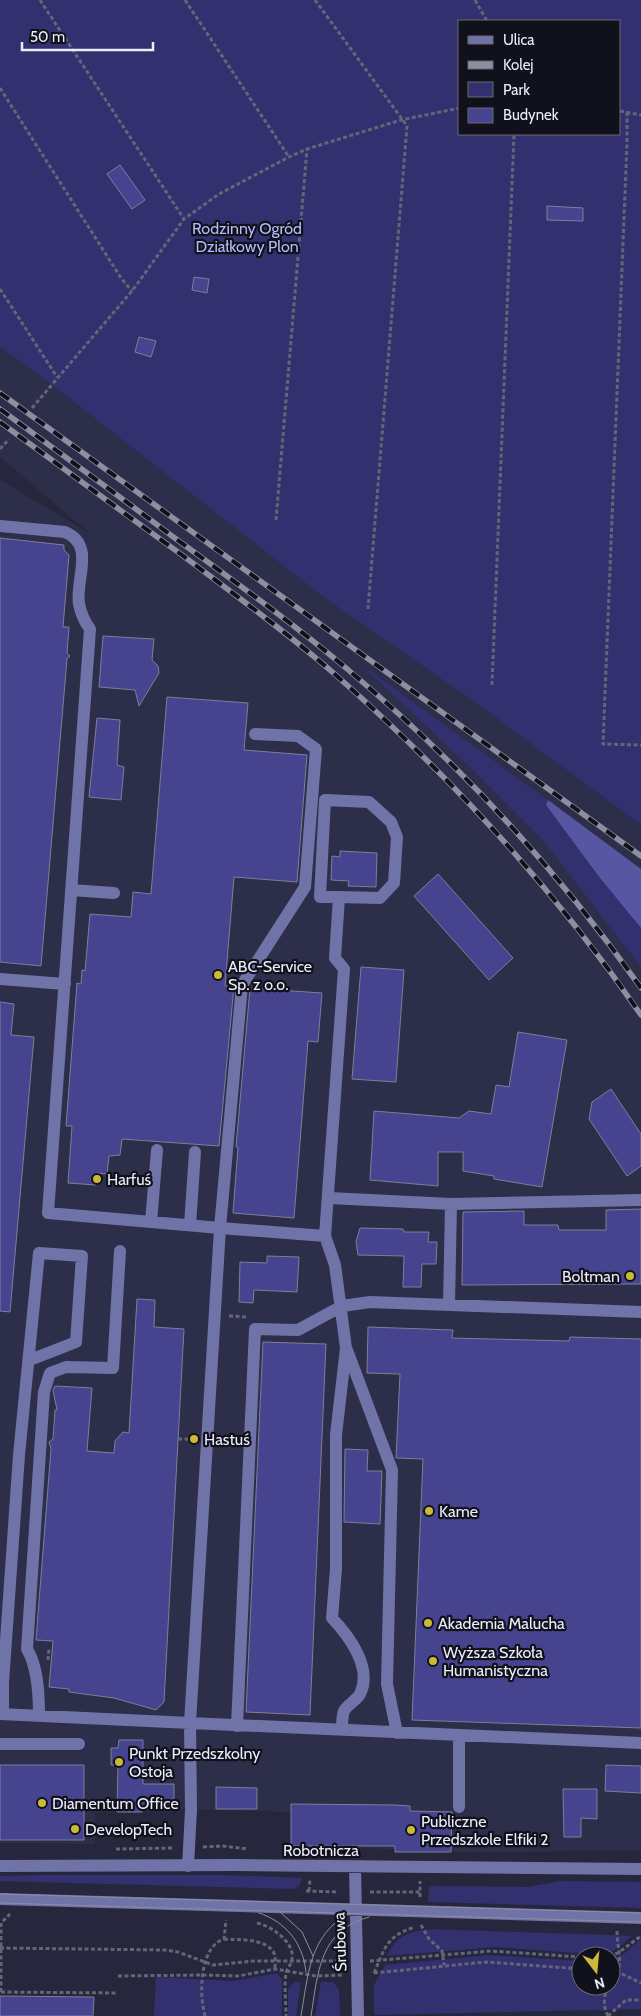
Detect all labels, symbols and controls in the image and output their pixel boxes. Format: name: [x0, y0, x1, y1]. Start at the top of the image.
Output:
scale bar: [22, 20, 154, 52]
legend: [458, 20, 621, 135]
text: 50 m: [30, 28, 65, 46]
text: Ulica: [503, 31, 535, 49]
text: Kolej: [503, 56, 534, 74]
text: Park: [503, 81, 530, 99]
text: Budynek: [503, 106, 559, 124]
park label: Rodzinny Ogród Działkowy Plon: [192, 219, 302, 256]
place label: ABC-Service Sp. z o.o.: [228, 957, 312, 994]
marker: ABC-Service Sp. z o.o.: [212, 969, 224, 981]
place label: Harfuś: [107, 1170, 152, 1189]
marker: Harfuś: [91, 1173, 103, 1185]
place label: Boltman: [562, 1267, 620, 1286]
marker: Boltman: [624, 1270, 636, 1282]
place label: Hastuś: [204, 1430, 250, 1449]
marker: Hastuś: [188, 1433, 200, 1445]
place label: Kame: [439, 1502, 478, 1521]
marker: Kame: [423, 1505, 435, 1517]
place label: Akademia Malucha: [438, 1614, 565, 1633]
marker: Akademia Malucha: [422, 1617, 434, 1629]
place label: Wyższa Szkoła Humanistyczna: [443, 1643, 548, 1680]
marker: Wyższa Szkoła Humanistyczna: [427, 1655, 439, 1667]
place label: Punkt Przedszkolny Ostoja: [129, 1744, 260, 1781]
marker: Punkt Przedszkolny Ostoja: [113, 1756, 125, 1768]
place label: Diamentum Office: [52, 1794, 179, 1813]
marker: Diamentum Office: [36, 1797, 48, 1809]
place label: Publiczne Przedszkole Elfiki 2: [421, 1812, 549, 1849]
place label: DevelopTech: [85, 1820, 172, 1839]
marker: DevelopTech: [69, 1823, 81, 1835]
marker: Publiczne Przedszkole Elfiki 2: [405, 1824, 417, 1836]
street label: Robotnicza: [283, 1841, 359, 1860]
street label: Śrubowa: [329, 1912, 351, 1972]
north arrow: [571, 1946, 621, 1996]
text: N: [592, 1973, 607, 1994]

